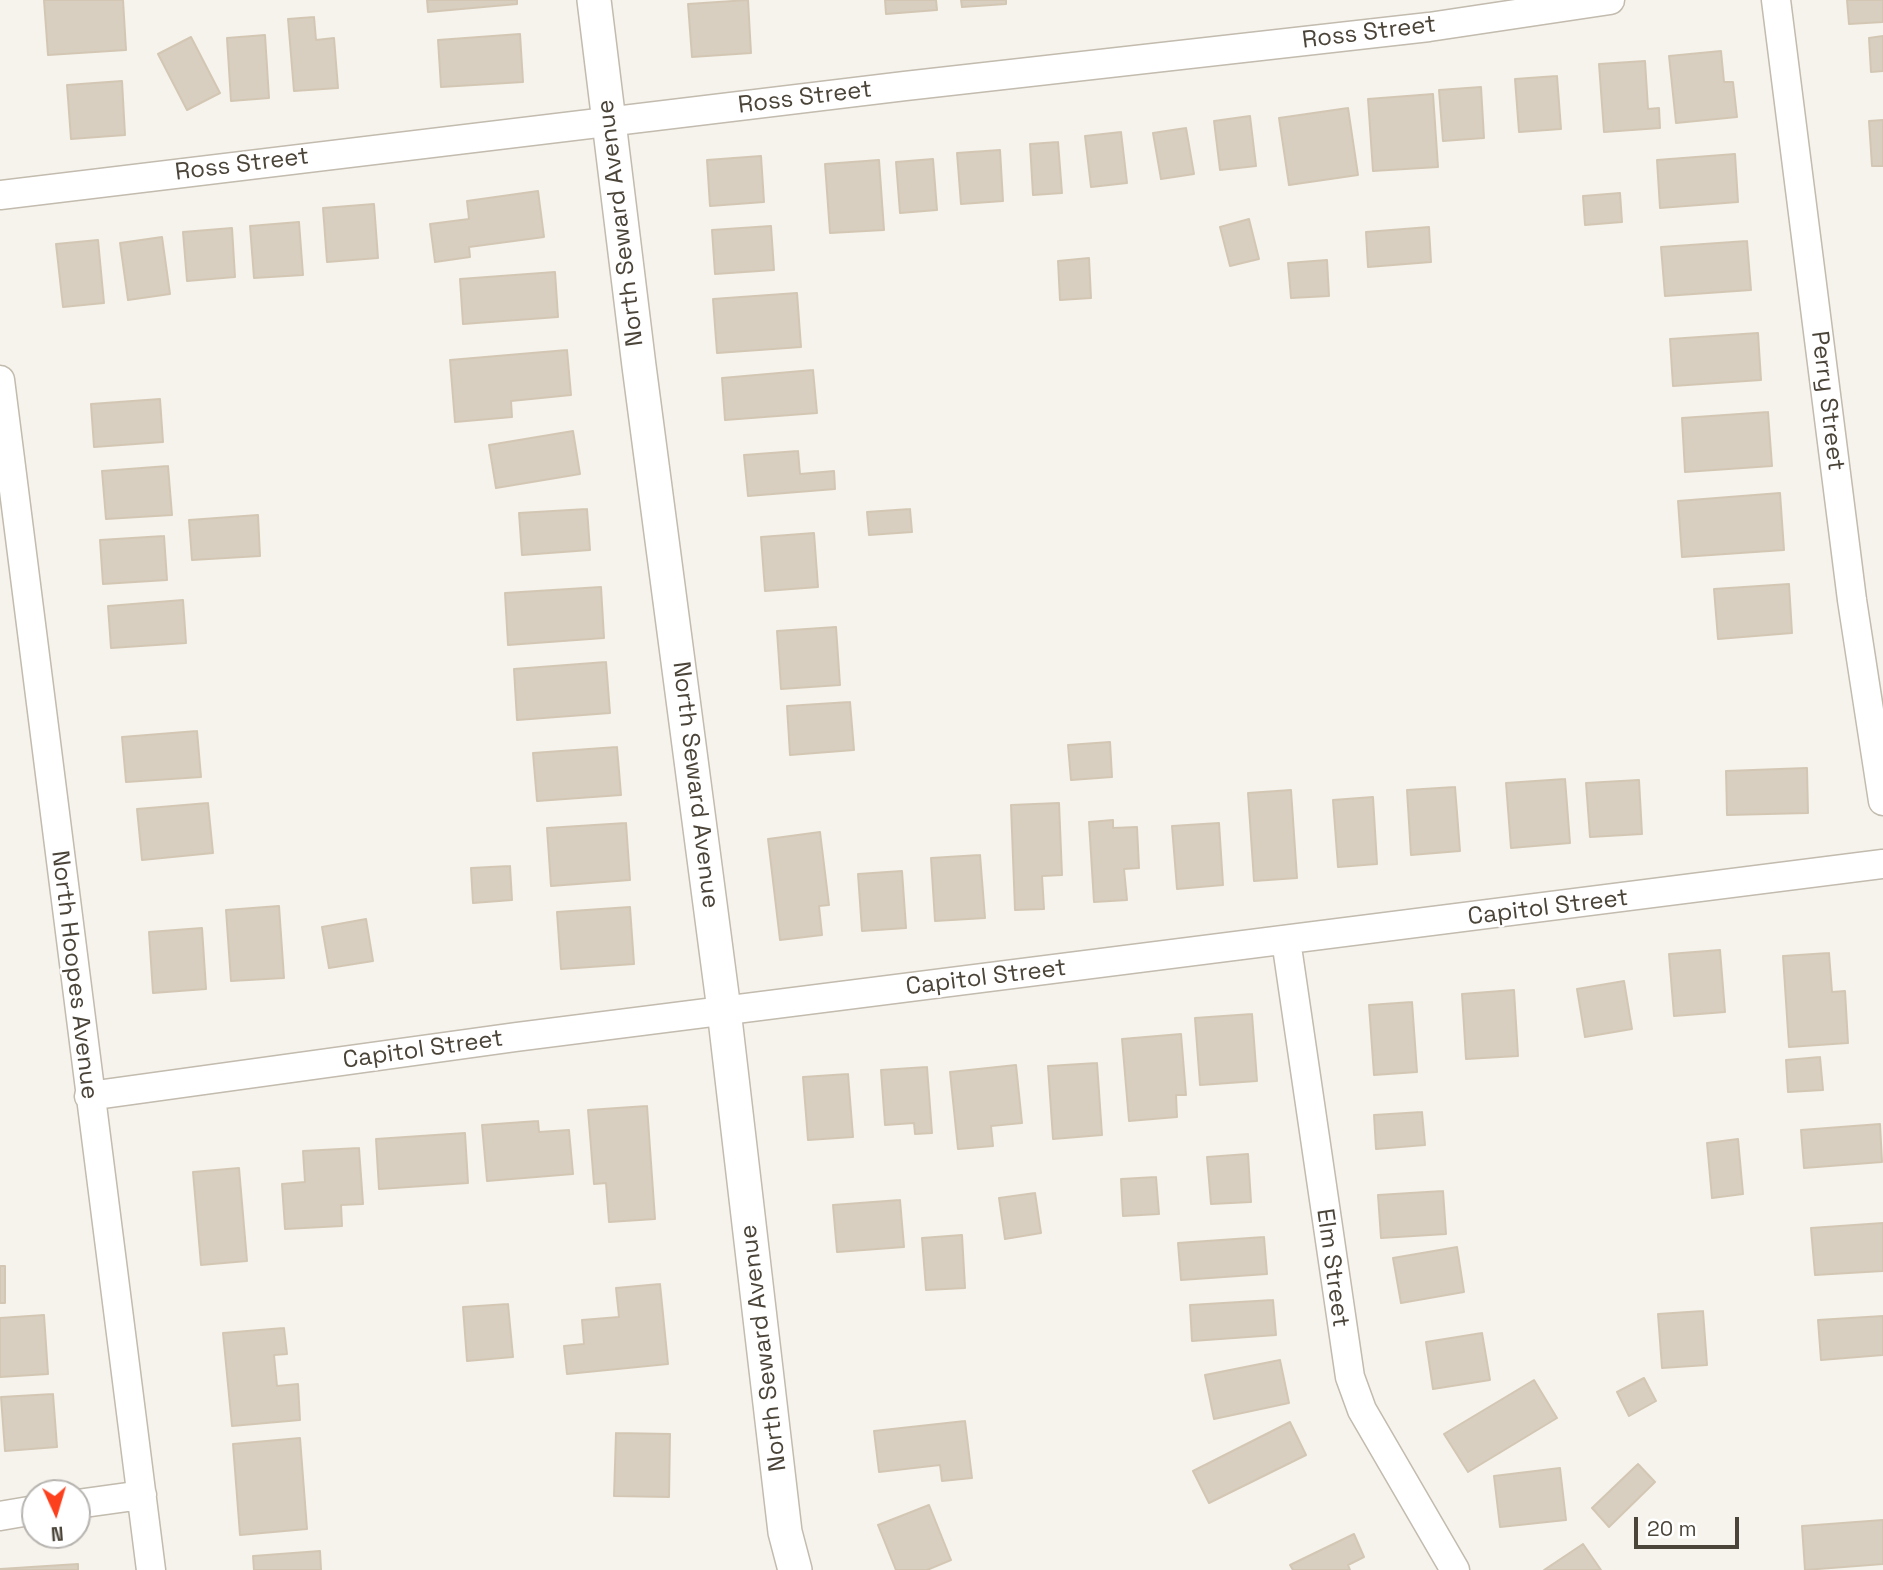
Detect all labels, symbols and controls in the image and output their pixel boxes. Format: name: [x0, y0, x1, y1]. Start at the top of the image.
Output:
street label: Ross Street: [1300, 10, 1438, 56]
street label: Ross Street: [736, 75, 874, 121]
street label: North Seward Avenue: [592, 98, 650, 348]
street label: Ross Street: [173, 142, 311, 188]
street label: Perry Street: [1804, 329, 1850, 473]
street label: North Seward Avenue: [666, 660, 724, 910]
street label: North Hoopes Avenue: [44, 849, 104, 1101]
street label: Capitol Street: [1466, 884, 1630, 932]
street label: Capitol Street: [904, 954, 1068, 1002]
street label: Capitol Street: [341, 1025, 505, 1075]
street label: Elm Street: [1309, 1207, 1355, 1329]
street label: North Seward Avenue: [735, 1223, 793, 1473]
north arrow: [21, 1479, 91, 1549]
scale bar: [1638, 1504, 1743, 1548]
text: 20 m: [1647, 1515, 1697, 1542]
text: N: [50, 1521, 65, 1546]

